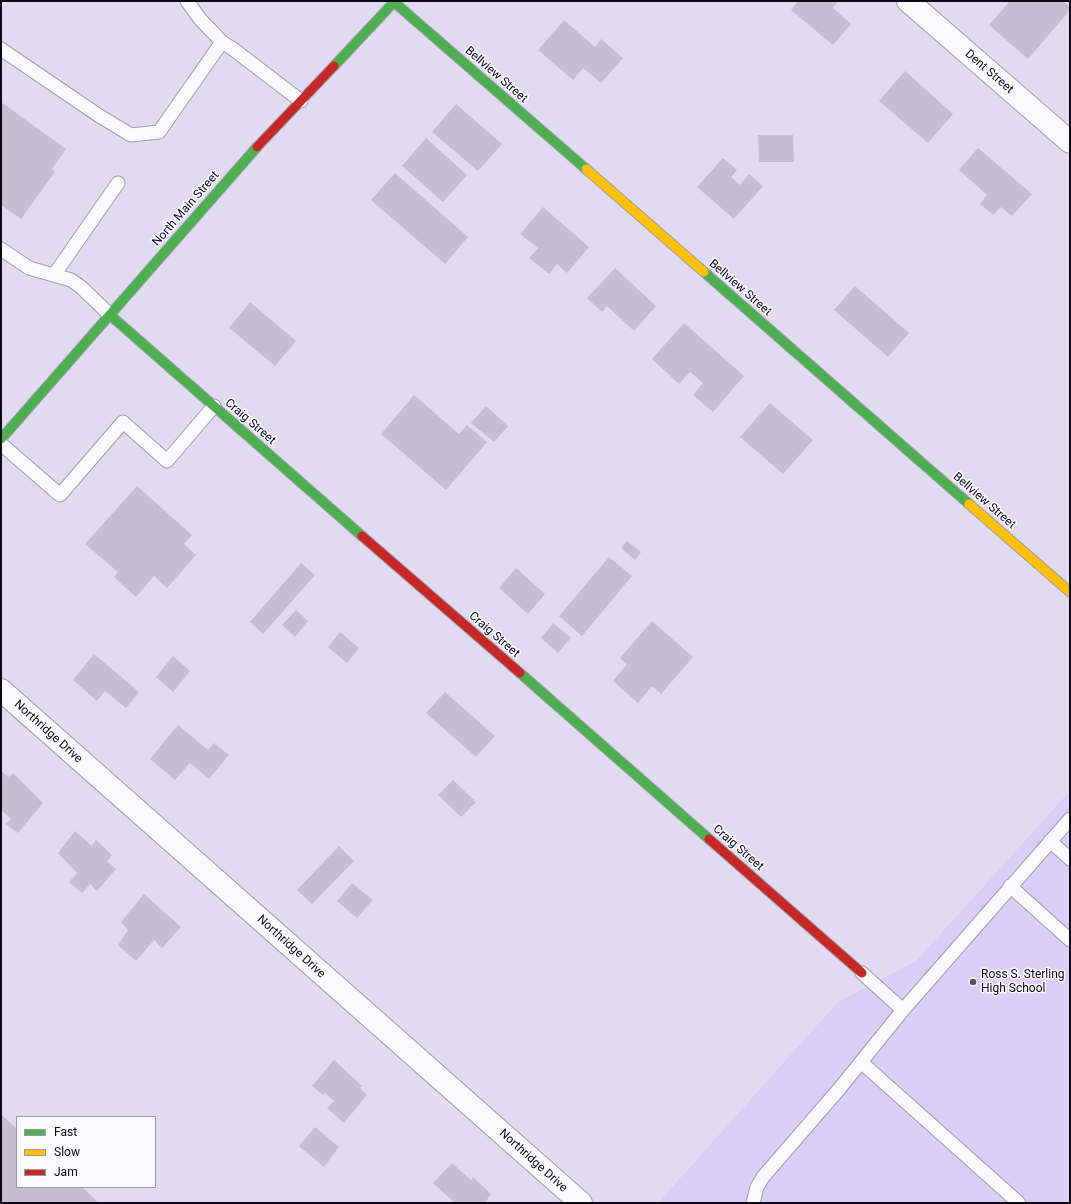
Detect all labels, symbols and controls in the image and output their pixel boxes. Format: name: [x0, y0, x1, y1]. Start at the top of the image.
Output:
street label: Bellview Street: [462, 44, 530, 106]
street label: Dent Street: [962, 47, 1016, 97]
street label: North Main Street: [150, 169, 222, 249]
street label: Bellview Street: [706, 257, 774, 319]
street label: Craig Street: [222, 396, 278, 448]
street label: Bellview Street: [950, 470, 1018, 532]
street label: Craig Street: [466, 609, 522, 661]
street label: Northridge Drive: [11, 698, 85, 766]
street label: Craig Street: [710, 822, 766, 874]
street label: Northridge Drive: [254, 913, 328, 981]
place label: Ross S. Sterling High School: [981, 968, 1065, 996]
marker: Ross S. Sterling High School: [968, 977, 978, 987]
legend: [16, 1116, 156, 1188]
text: Fast: [54, 1125, 77, 1139]
street label: Northridge Drive: [496, 1127, 570, 1195]
text: Slow: [54, 1145, 80, 1159]
text: Jam: [54, 1165, 78, 1179]

